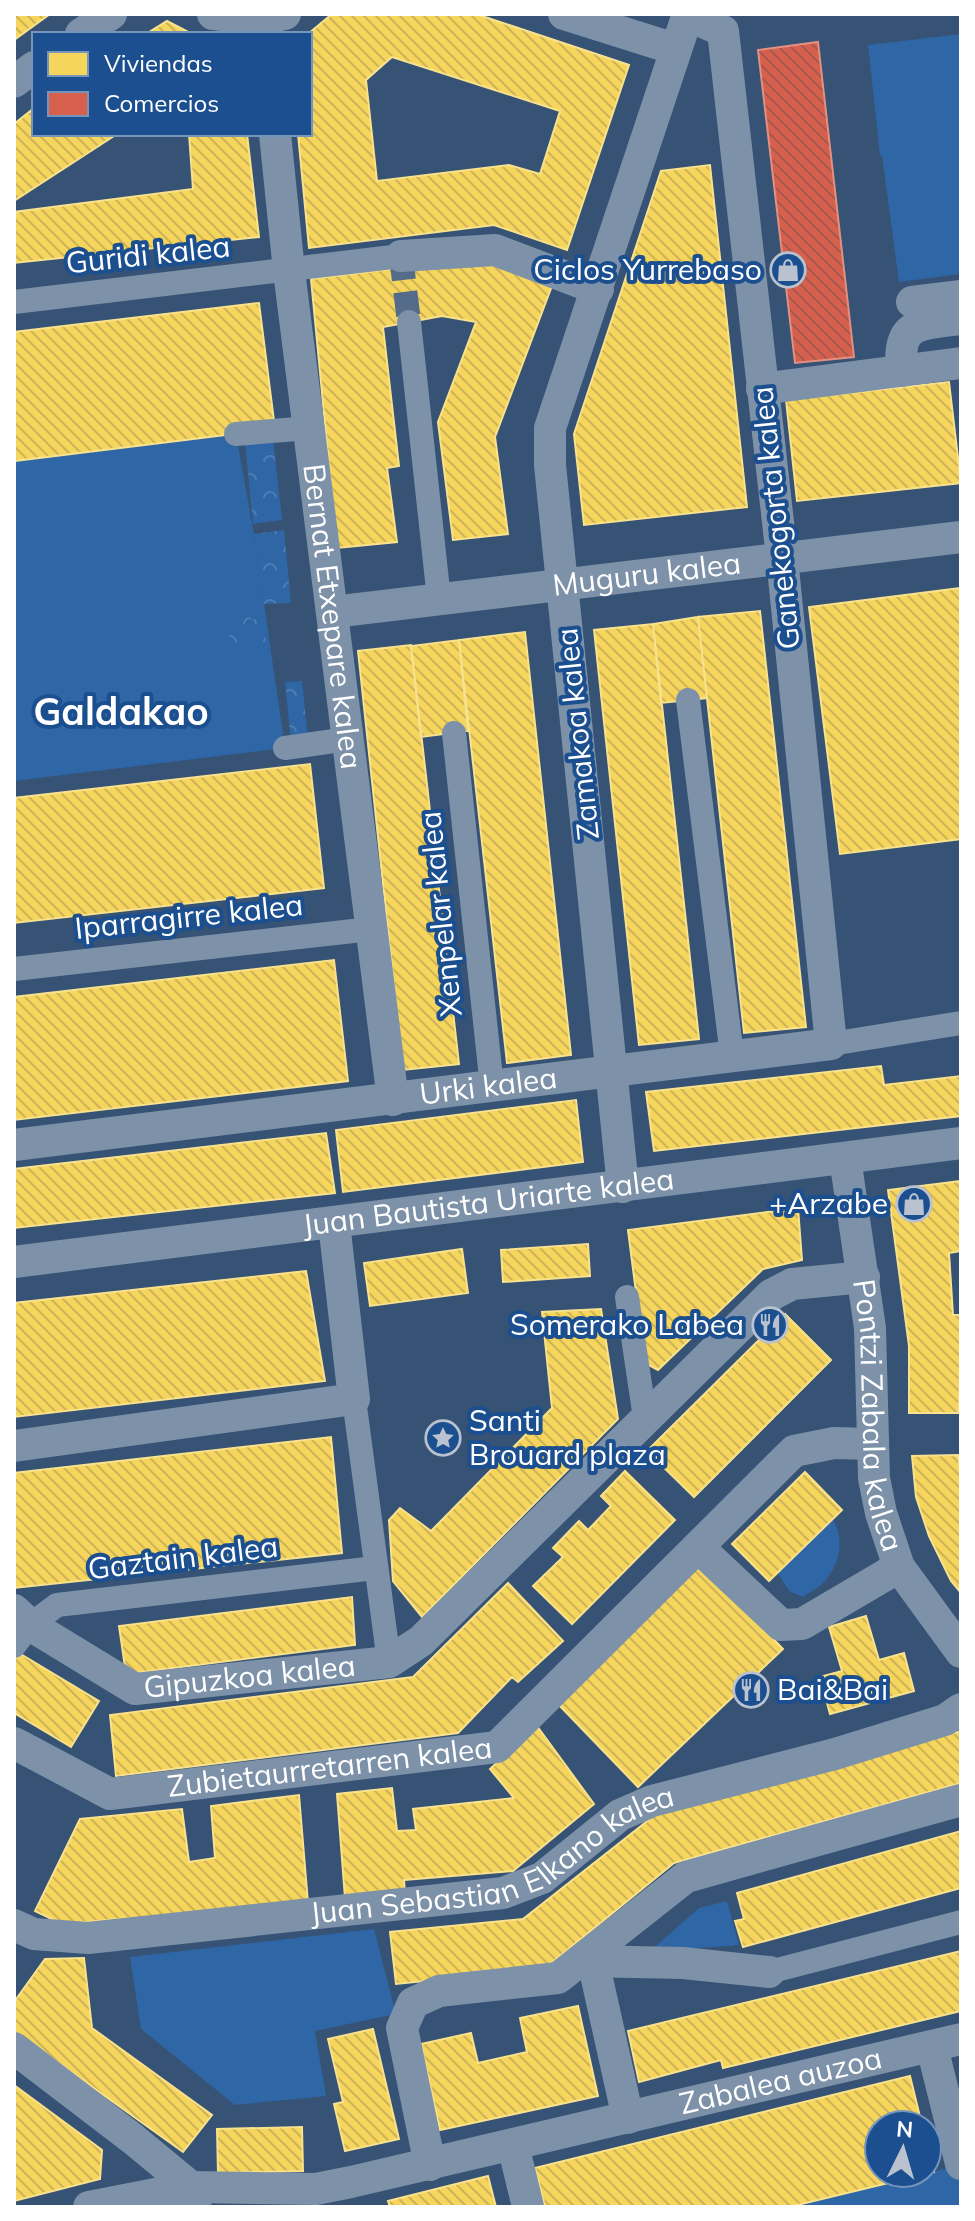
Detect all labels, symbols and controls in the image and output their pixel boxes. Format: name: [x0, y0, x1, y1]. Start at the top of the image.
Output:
legend: [32, 32, 312, 136]
text: Viviendas: [104, 48, 213, 78]
text: Comercios: [104, 88, 219, 118]
street label: Guridi kalea: [64, 226, 232, 282]
place label: Ciclos Yurrebaso: [533, 250, 762, 288]
shop icon: Ciclos Yurrebaso: [769, 251, 807, 289]
street label: Ganekogorta kalea: [742, 385, 808, 651]
street label: Bernat Etxepare kalea: [295, 461, 371, 771]
street label: Muguru kalea: [550, 543, 743, 604]
street label: Zamakoa kalea: [547, 626, 607, 842]
district label: Galdakao: [33, 687, 209, 735]
street label: Xenpelar kalea: [410, 810, 470, 1019]
street label: Iparragirre kalea: [73, 885, 305, 947]
street label: Urki kalea: [417, 1058, 559, 1113]
street label: Juan Bautista Uriarte kalea: [300, 1159, 676, 1244]
place label: +Arzabe: [769, 1184, 888, 1222]
shop icon: +Arzabe: [895, 1185, 933, 1223]
street label: Pontzi Zabala kalea: [845, 1277, 912, 1556]
place label: Somerako Labea: [510, 1305, 744, 1343]
restaurant icon: Somerako Labea: [751, 1306, 789, 1344]
place label: Santi Brouard plaza: [469, 1401, 666, 1473]
place icon: Santi Brouard plaza: [424, 1419, 462, 1457]
street label: Gaztain kalea: [86, 1526, 280, 1588]
street label: Gipuzkoa kalea: [142, 1646, 357, 1706]
place label: Bai&Bai: [777, 1670, 888, 1708]
restaurant icon: Bai&Bai: [732, 1671, 770, 1709]
street label: Zubietaurretarren kalea: [165, 1728, 494, 1805]
street label: Juan Sebastian Elkano kalea: [308, 1776, 678, 1932]
street label: Zabalea auzoa: [676, 2038, 885, 2122]
north arrow: [863, 2109, 943, 2189]
text: N: [895, 2114, 914, 2144]

